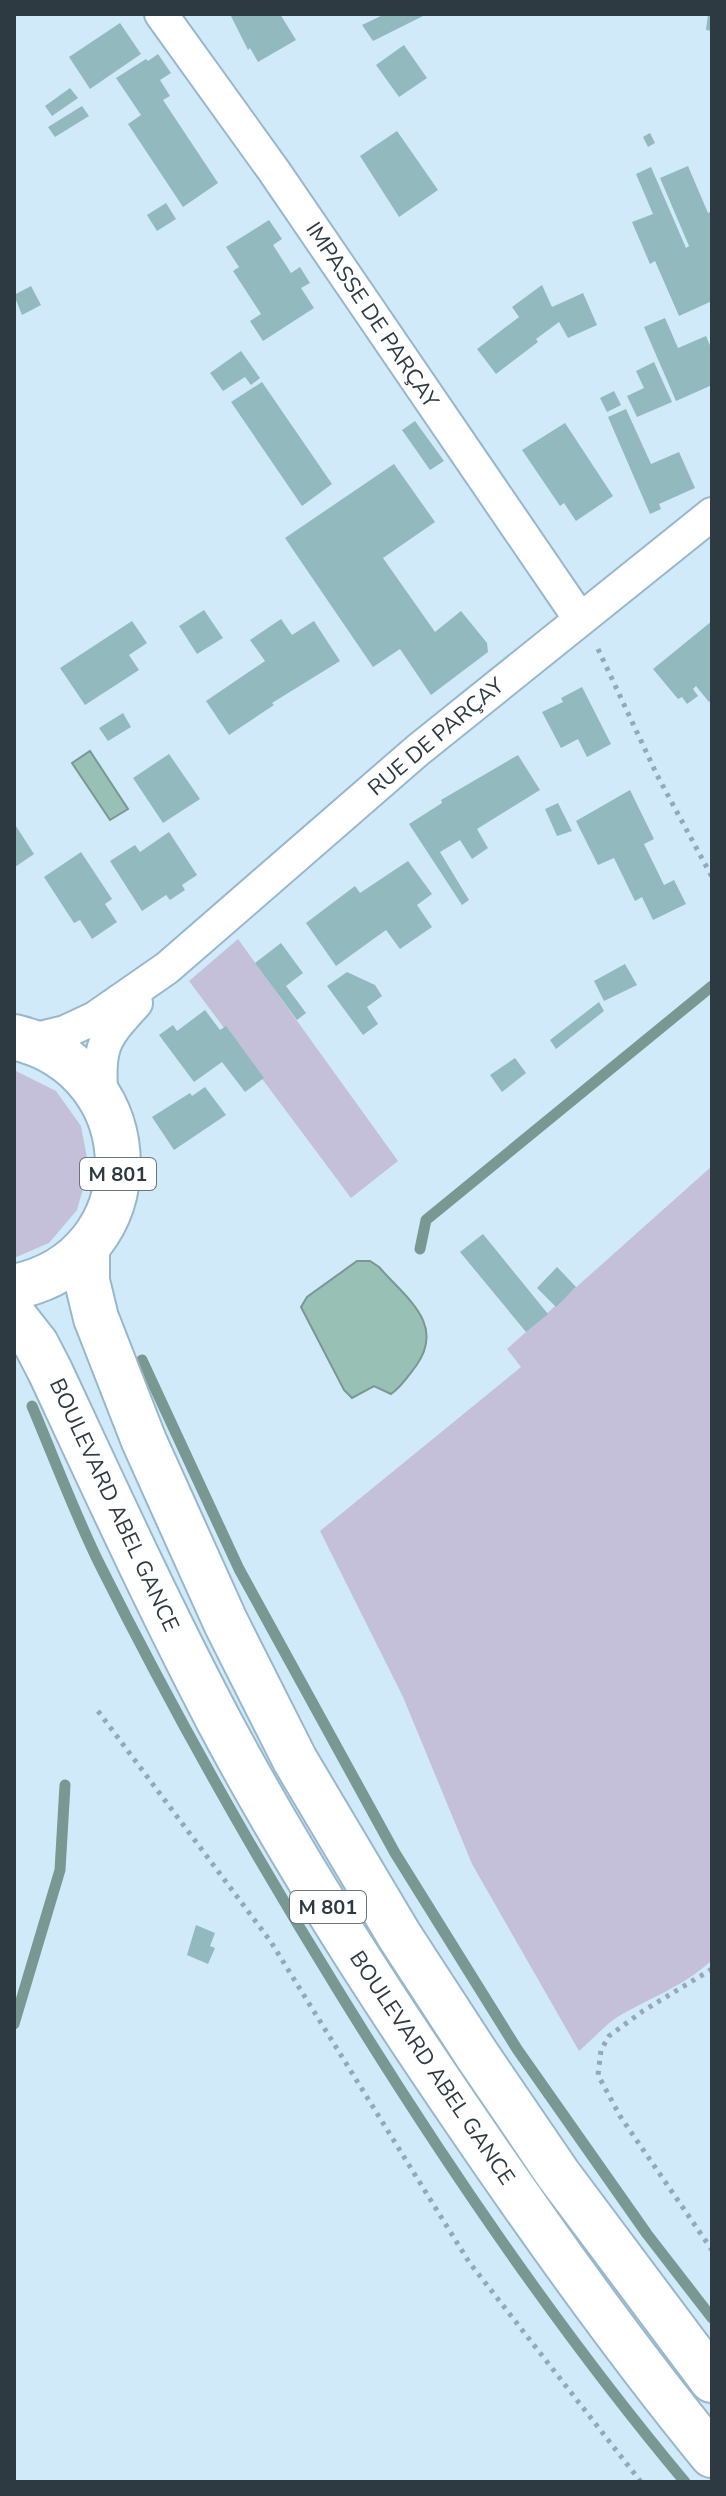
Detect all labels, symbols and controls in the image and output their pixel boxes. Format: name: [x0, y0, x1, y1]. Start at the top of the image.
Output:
street label: IMPASSE DE PARÇAY: [299, 216, 446, 415]
street label: RUE DE PARÇAY: [362, 671, 511, 803]
road number: M 801: [80, 1158, 156, 1190]
street label: BOULEVARD ABEL GANCE: [42, 1373, 186, 1637]
road number: M 801: [290, 1891, 366, 1923]
street label: BOULEVARD ABEL GANCE: [342, 1945, 522, 2191]

